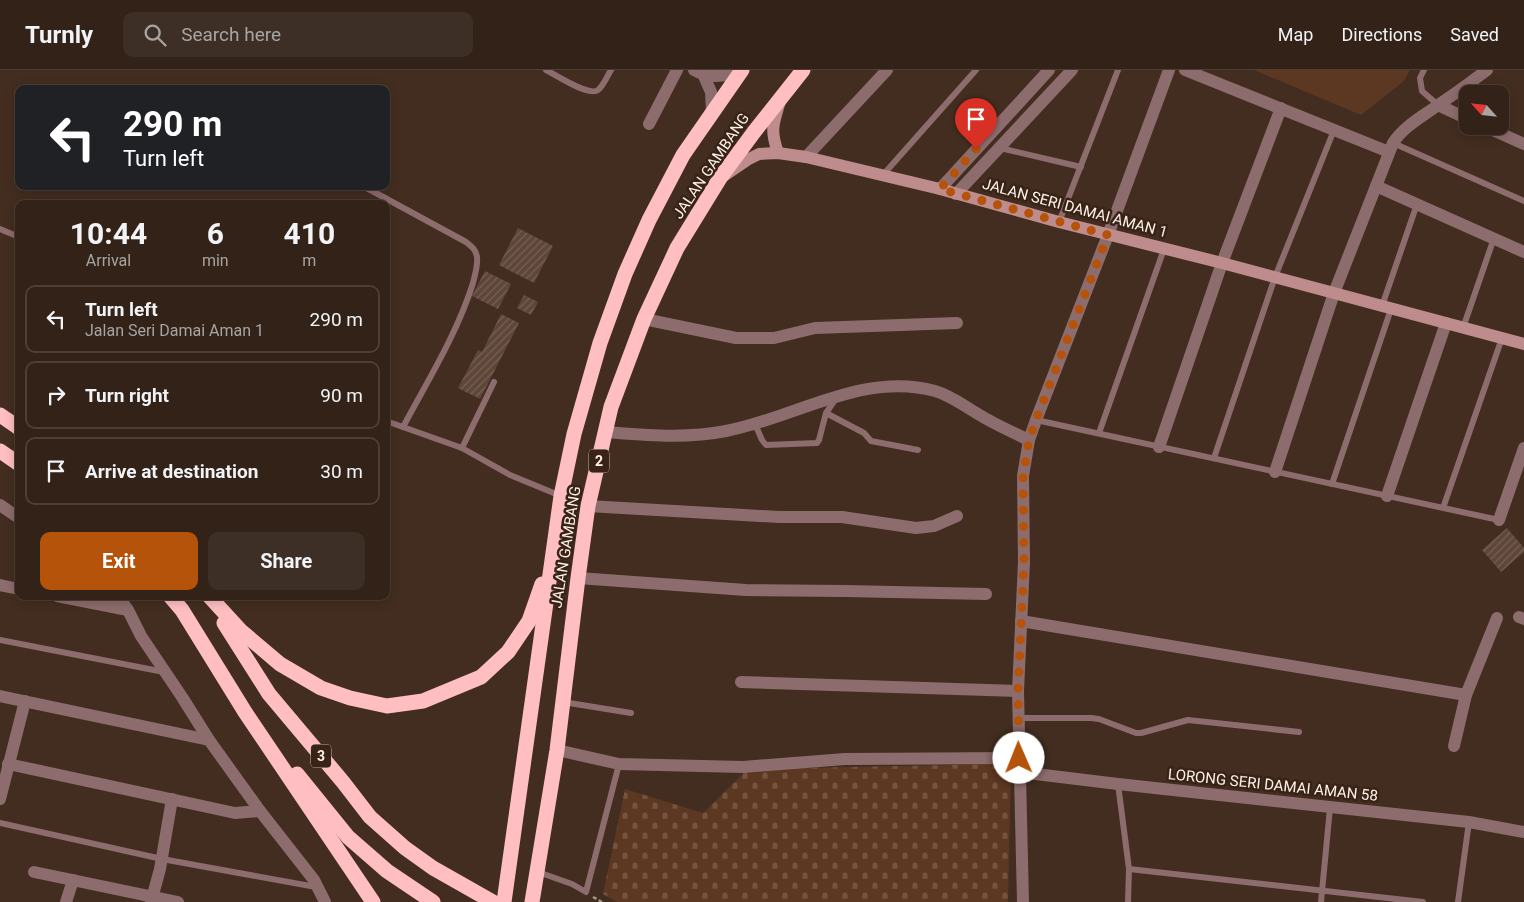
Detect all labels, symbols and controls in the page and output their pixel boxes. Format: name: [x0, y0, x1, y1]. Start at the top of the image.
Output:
search box: [123, 12, 473, 57]
text: Turnly: [25, 21, 93, 49]
icon: search: [141, 21, 169, 49]
text: Search here: [181, 23, 281, 46]
text: Map: [1278, 24, 1313, 45]
text: Directions: [1341, 24, 1422, 45]
text: Saved: [1450, 24, 1499, 45]
north arrow: [1459, 85, 1509, 135]
map controls: [1459, 85, 1509, 135]
pin: [955, 98, 997, 149]
text: 290 m: [123, 104, 222, 145]
icon: left: [40, 105, 105, 170]
icon: arrive: [962, 105, 990, 133]
street label: JALAN GAMBANG: [669, 110, 753, 222]
text: Turn left: [123, 146, 204, 171]
street label: JALAN SERI DAMAI AMAN 1: [981, 175, 1169, 241]
text: 10:44: [70, 216, 147, 251]
text: 6: [207, 216, 224, 251]
text: 410: [284, 216, 335, 251]
text: Arrival: [86, 251, 131, 270]
text: min: [202, 251, 229, 270]
text: m: [302, 251, 316, 270]
text: Turn left: [85, 298, 158, 321]
icon: left: [42, 305, 70, 333]
text: 290 m: [310, 308, 363, 331]
text: Jalan Seri Damai Aman 1: [85, 321, 264, 340]
icon: right: [42, 381, 70, 409]
text: Turn right: [85, 384, 169, 407]
text: 90 m: [320, 384, 363, 407]
road number: 2: [589, 450, 609, 472]
icon: arrive: [42, 457, 70, 485]
text: Arrive at destination: [85, 460, 258, 483]
text: 30 m: [320, 460, 363, 483]
street label: JALAN GAMBANG: [547, 485, 585, 609]
button: Exit: [40, 532, 198, 590]
button: Share: [208, 532, 365, 590]
position arrow: [992, 731, 1044, 783]
road number: 3: [311, 744, 331, 768]
street label: LORONG SERI DAMAI AMAN 58: [1167, 765, 1379, 805]

